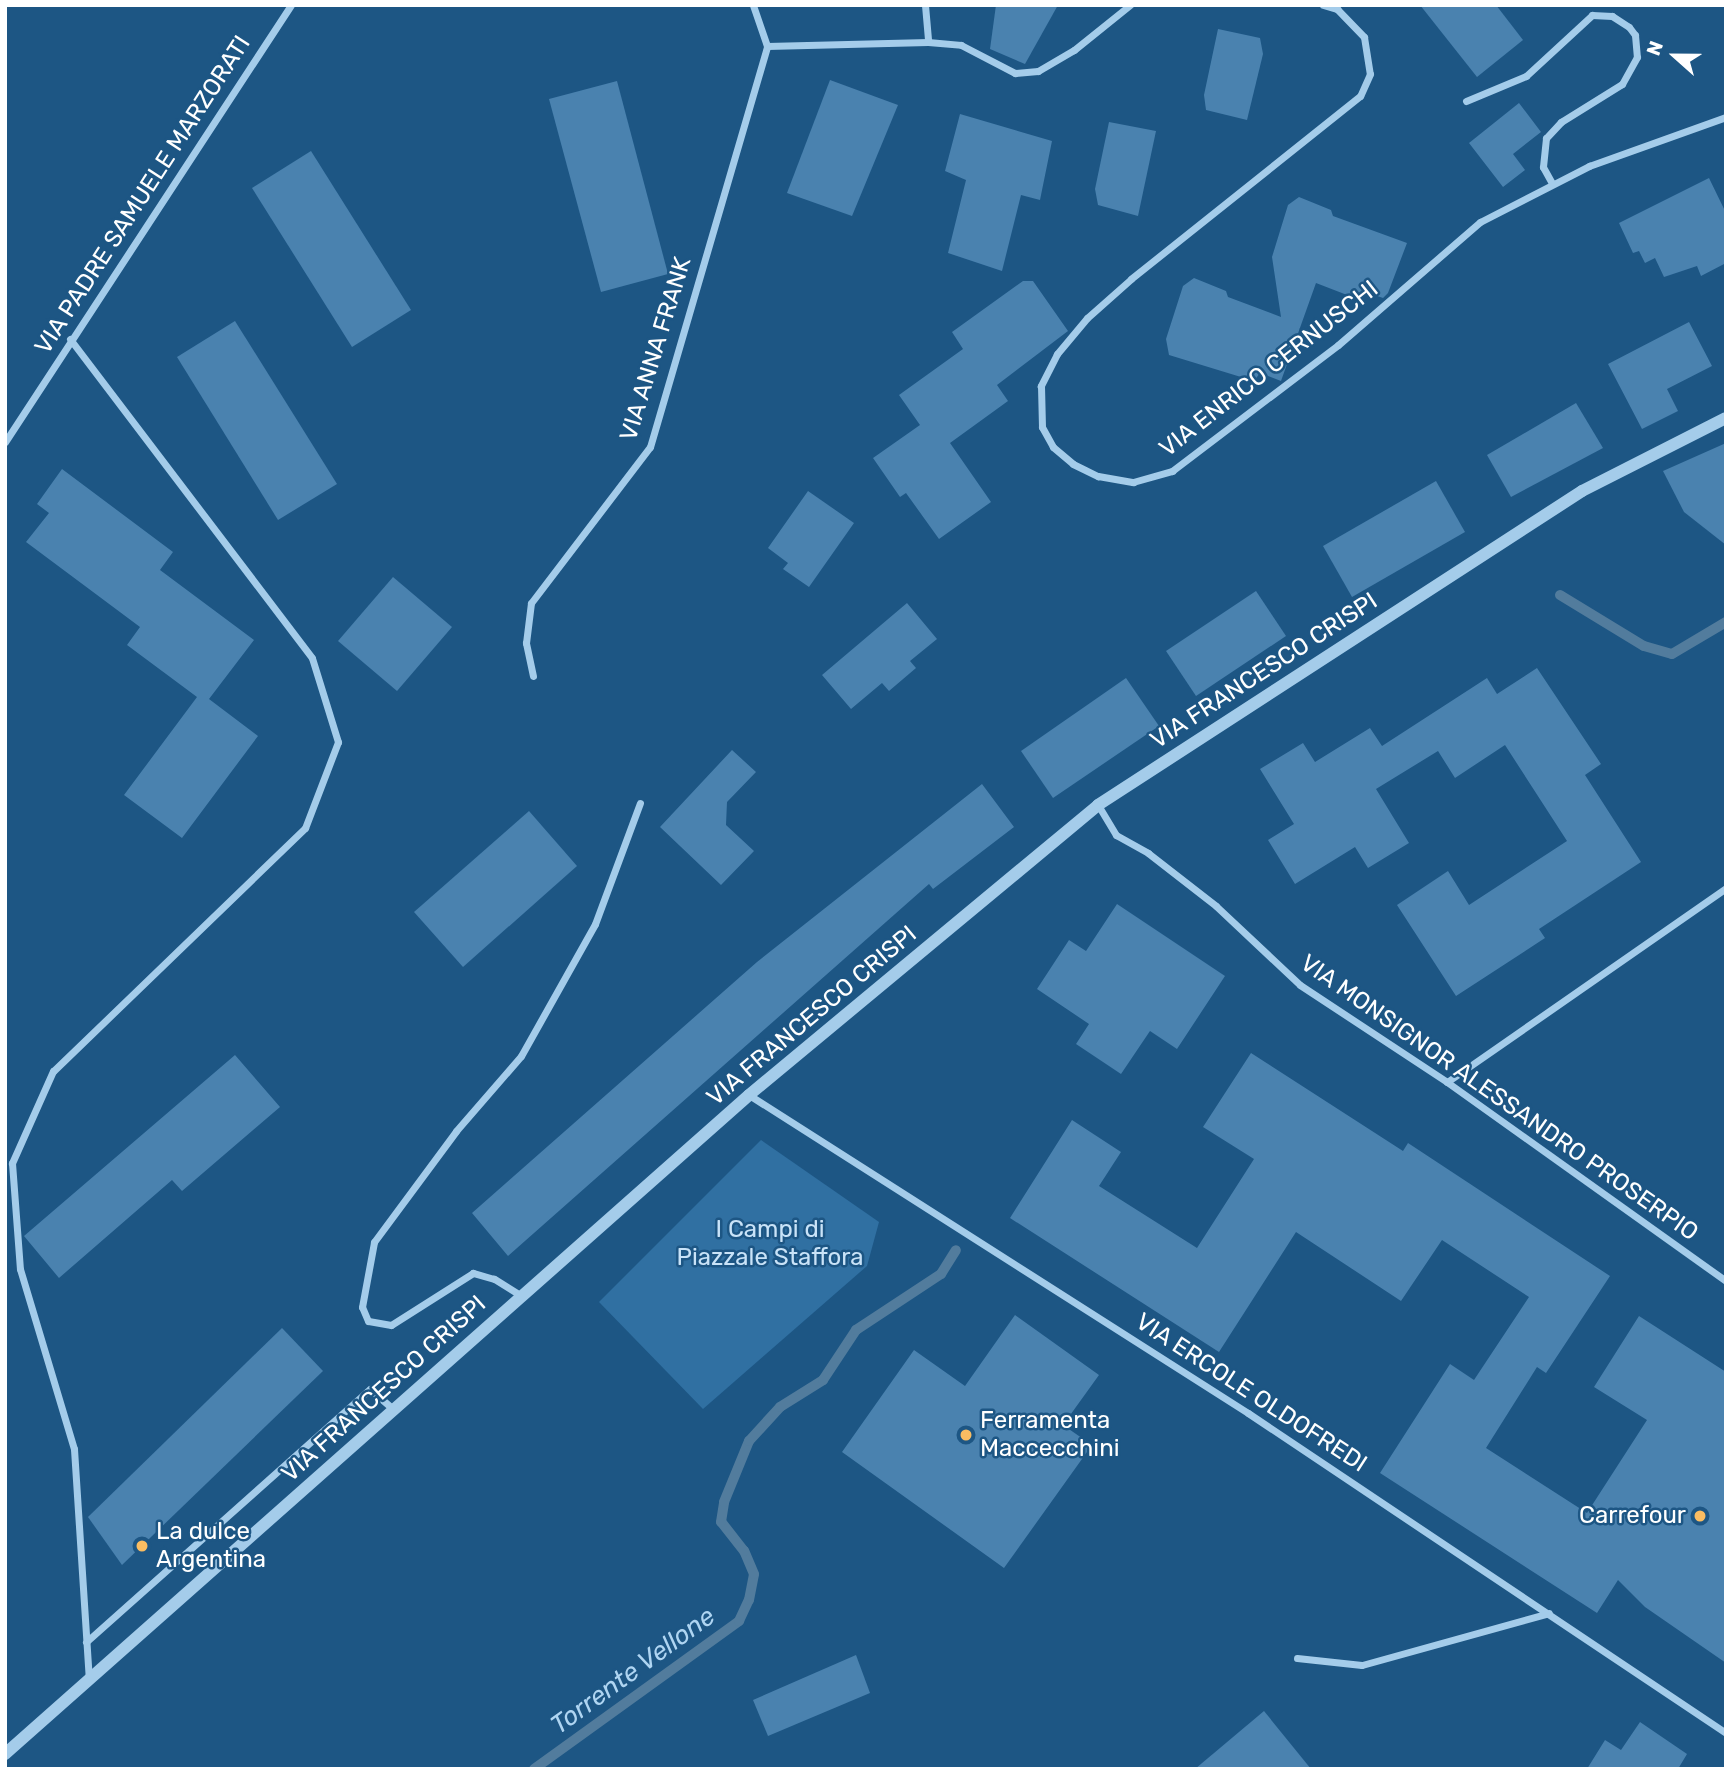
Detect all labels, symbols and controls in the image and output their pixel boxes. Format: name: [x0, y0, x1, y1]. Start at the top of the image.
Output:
north arrow: [1640, 21, 1710, 91]
street label: VIA PADRE SAMUELE MARZORATI: [29, 30, 257, 360]
text: N: [1642, 38, 1668, 59]
street label: VIA ANNA FRANK: [614, 253, 698, 445]
street label: VIA ENRICO CERNUSCHI: [1154, 274, 1384, 464]
street label: VIA FRANCESCO CRISPI: [1145, 587, 1383, 755]
street label: VIA FRANCESCO CRISPI: [701, 920, 923, 1112]
street label: VIA MONSIGNOR ALESSANDRO PROSERPIO: [1294, 948, 1704, 1248]
park label: I Campi di Piazzale Staffora: [676, 1216, 864, 1272]
street label: VIA FRANCESCO CRISPI: [276, 1289, 492, 1489]
street label: VIA ERCOLE OLDOFREDI: [1130, 1307, 1372, 1479]
place label: Ferramenta Maccecchini: [980, 1407, 1120, 1463]
marker: Ferramenta Maccecchini: [958, 1427, 974, 1443]
place label: Carrefour: [1579, 1502, 1686, 1530]
marker: Carrefour: [1692, 1508, 1708, 1524]
place label: La dulce Argentina: [156, 1518, 266, 1574]
marker: La dulce Argentina: [134, 1538, 150, 1554]
water label: Torrente Vellone: [544, 1601, 722, 1741]

